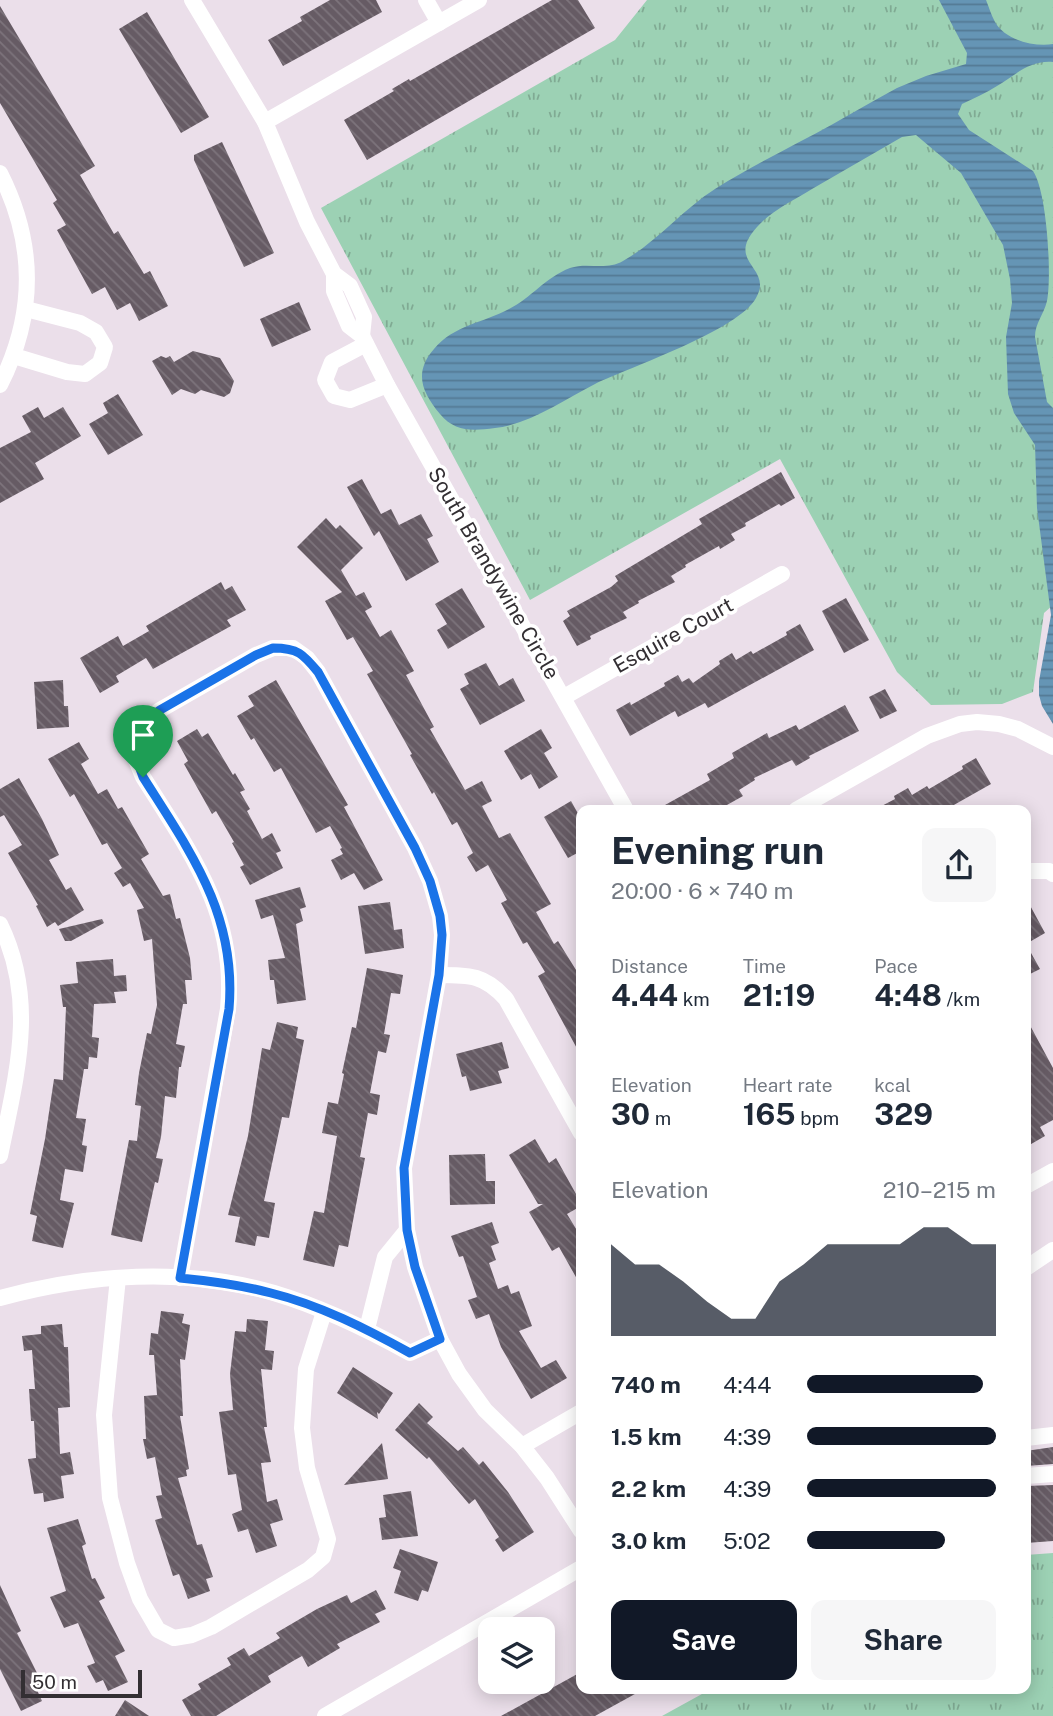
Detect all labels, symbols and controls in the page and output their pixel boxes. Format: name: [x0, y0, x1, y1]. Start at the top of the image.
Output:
street label: South Brandywine Circle: [423, 463, 565, 683]
street label: Esquire Court: [609, 592, 737, 678]
pin: [113, 705, 173, 777]
icon: arrive: [124, 716, 162, 754]
text: Evening run: [611, 828, 824, 873]
button: share: [922, 828, 996, 902]
text: 20:00 · 6 × 740 m: [611, 877, 793, 904]
text: Distance: [611, 955, 688, 977]
text: Time: [743, 955, 786, 977]
text: Pace: [874, 955, 918, 977]
text: 4.44: [611, 977, 678, 1013]
text: 21:19: [743, 977, 815, 1013]
text: 4:48: [874, 977, 942, 1013]
text: km: [678, 988, 710, 1010]
text: /km: [942, 988, 980, 1010]
text: Elevation: [611, 1074, 692, 1096]
text: Heart rate: [743, 1074, 832, 1096]
text: kcal: [874, 1074, 911, 1096]
text: 30: [611, 1096, 650, 1132]
text: 165: [743, 1096, 796, 1132]
text: 329: [874, 1096, 933, 1132]
text: m: [650, 1107, 671, 1129]
text: bpm: [796, 1107, 839, 1129]
text: Elevation: [611, 1176, 709, 1203]
text: 210–215 m: [883, 1176, 996, 1203]
text: 740 m: [611, 1371, 681, 1398]
text: 4:44: [723, 1371, 771, 1398]
text: 1.5 km: [611, 1423, 682, 1450]
text: 4:39: [723, 1423, 771, 1450]
text: 2.2 km: [611, 1475, 686, 1502]
text: 4:39: [723, 1475, 771, 1502]
text: 3.0 km: [611, 1527, 686, 1554]
text: 5:02: [723, 1527, 771, 1554]
button: Save: [611, 1600, 797, 1680]
button: Share: [811, 1600, 996, 1680]
map controls: [478, 1617, 555, 1694]
button: layers: [478, 1617, 555, 1694]
scale bar: [21, 1667, 142, 1699]
text: 50 m: [32, 1671, 77, 1693]

